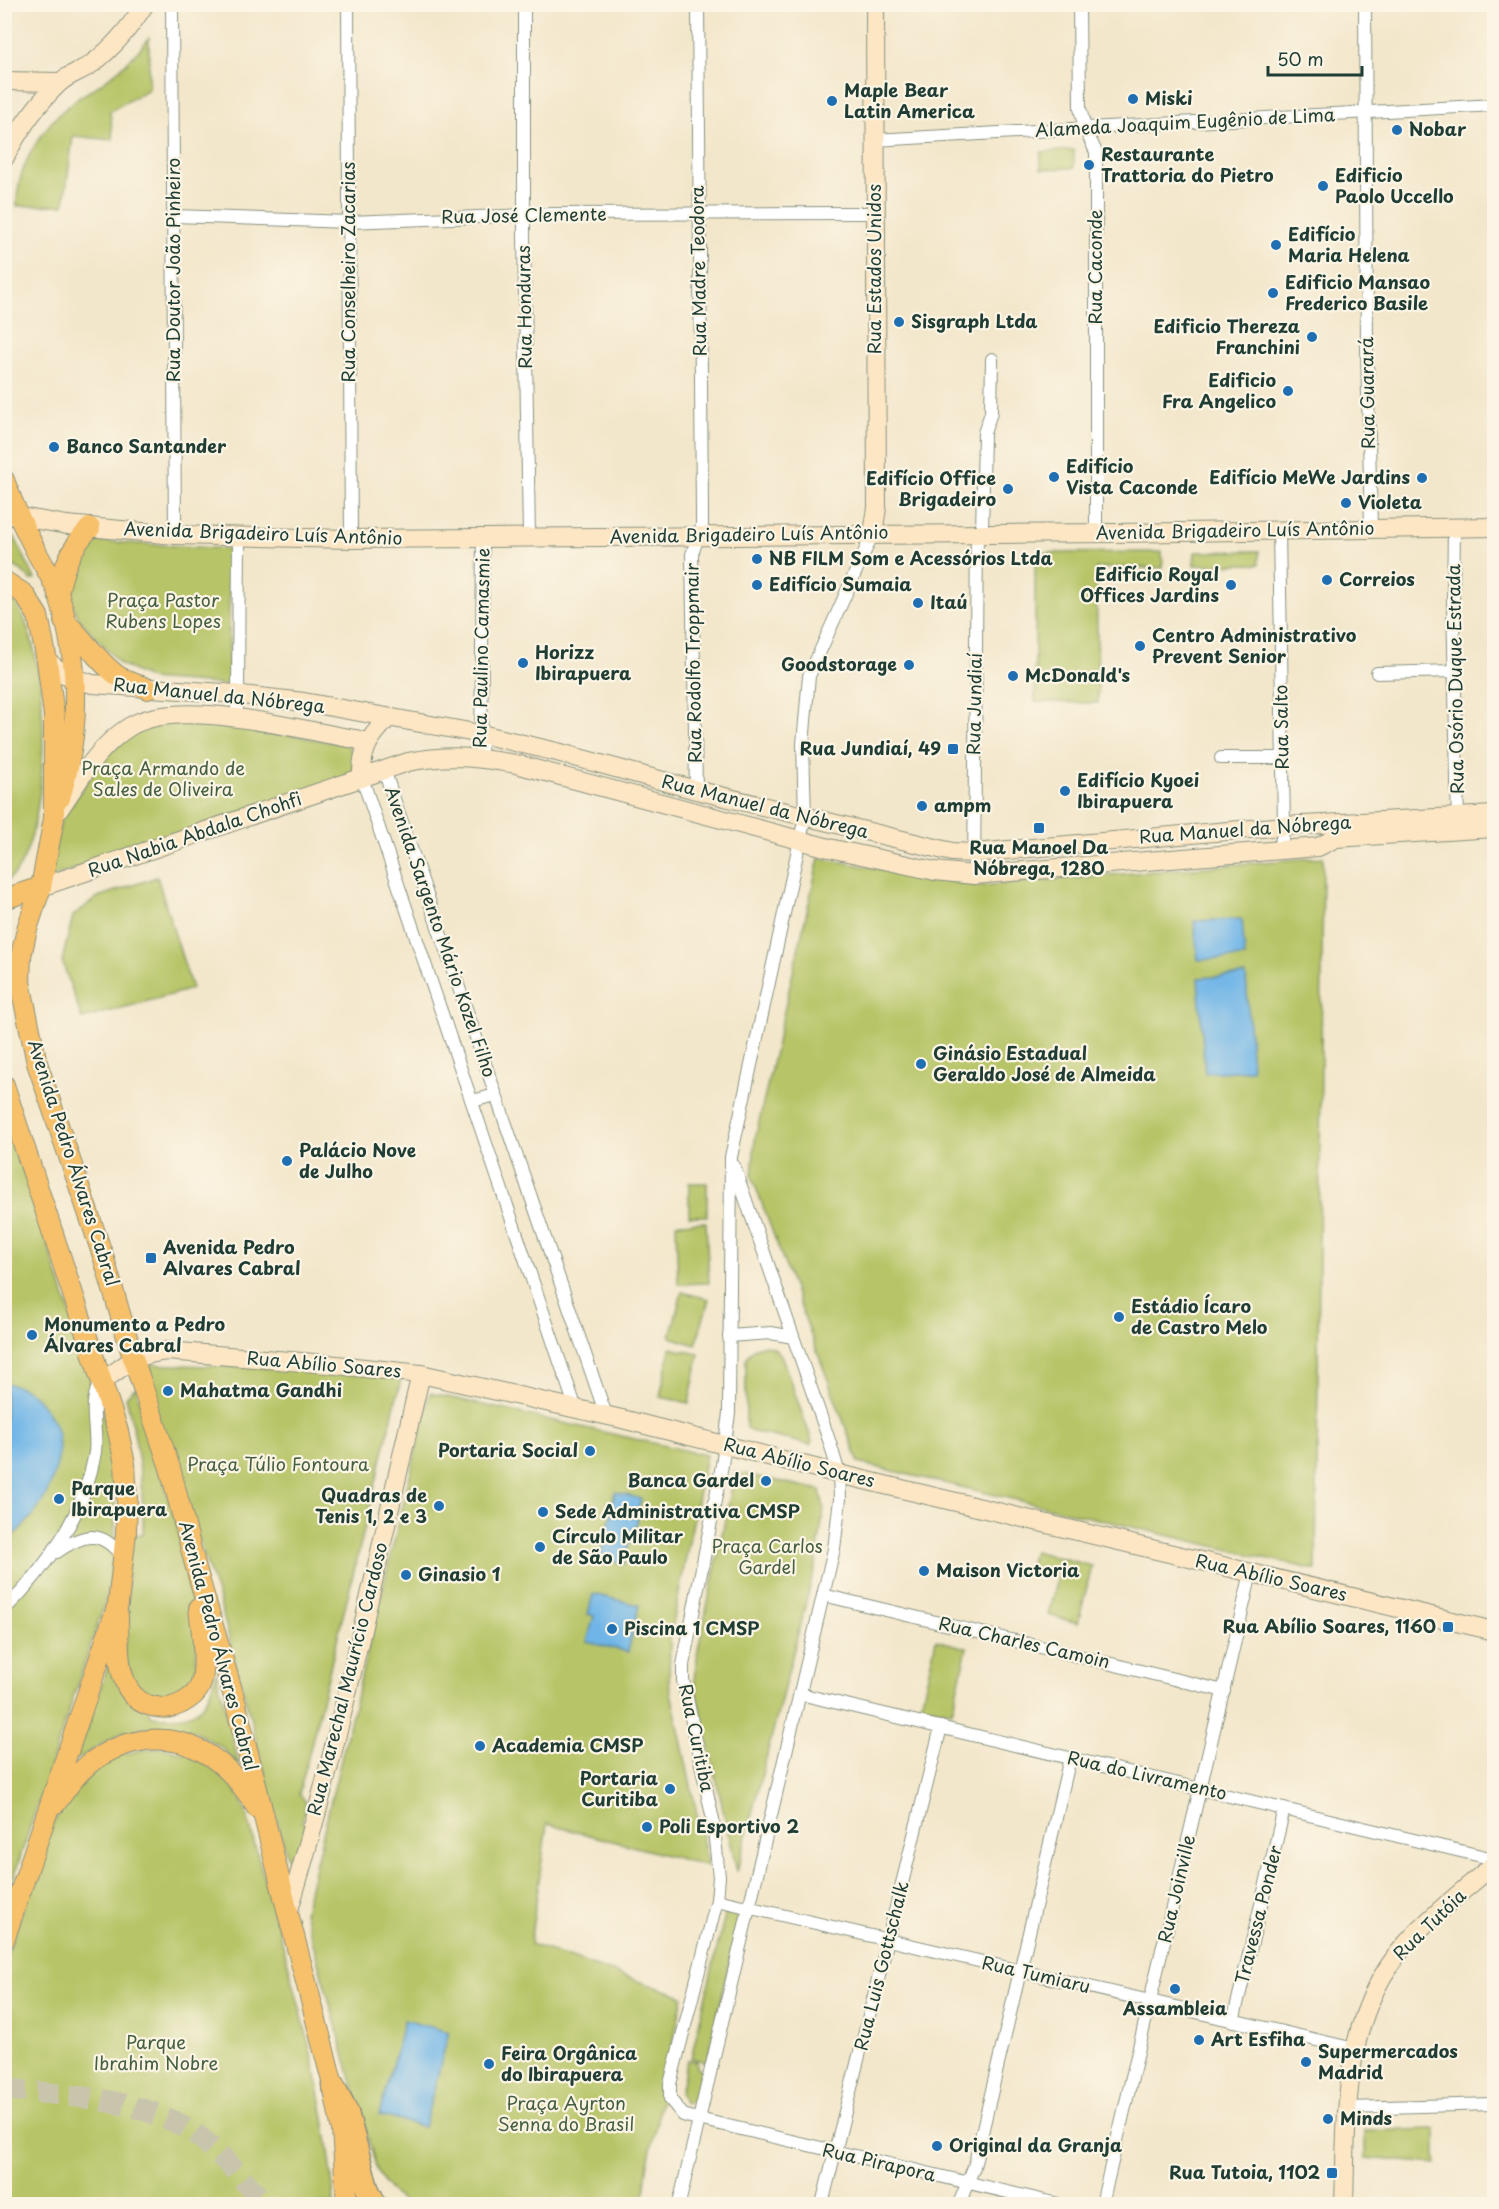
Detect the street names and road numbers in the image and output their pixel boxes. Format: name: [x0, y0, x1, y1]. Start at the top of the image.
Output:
street label: Alameda Joaquim Eugênio de Lima: [1034, 100, 1336, 143]
street label: Rua Doutor João Pinheiro: [159, 158, 186, 382]
street label: Rua Conselheiro Zacarias: [334, 162, 361, 382]
street label: Rua Estados Unidos: [860, 184, 887, 354]
street label: Rua Madre Teodora: [683, 185, 712, 357]
street label: Rua José Clemente: [441, 200, 607, 229]
street label: Rua Caconde: [1081, 209, 1108, 325]
street label: Rua Honduras: [509, 245, 538, 369]
street label: Rua Guarará: [1352, 336, 1381, 449]
street label: Avenida Brigadeiro Luís Antônio: [123, 514, 403, 551]
street label: Avenida Brigadeiro Luís Antônio: [1095, 514, 1375, 545]
street label: Avenida Brigadeiro Luís Antônio: [609, 518, 889, 549]
street label: Rua Paulino Camasmie: [465, 548, 496, 748]
street label: Rua Rodolfo Troppmair: [677, 562, 708, 763]
street label: Rua Osório Duque Estrada: [1439, 563, 1470, 794]
street label: Rua Jundiaí: [959, 652, 988, 755]
street label: Rua Manuel da Nóbrega: [112, 670, 327, 719]
street label: Rua Salto: [1266, 684, 1295, 770]
street label: Rua Manuel da Nóbrega: [659, 767, 873, 845]
street label: Avenida Sargento Mário Kozel Filho: [379, 782, 504, 1081]
street label: Rua Nabia Abdala Chohfi: [84, 784, 305, 883]
street label: Rua Manuel da Nóbrega: [1138, 808, 1353, 849]
street label: Avenida Pedro Álvares Cabral: [22, 1036, 127, 1289]
street label: Rua Abílio Soares: [246, 1343, 402, 1384]
street label: Rua Abílio Soares: [721, 1430, 878, 1493]
street label: Avenida Pedro Álvares Cabral: [173, 1518, 266, 1774]
street label: Rua Marechal Maurício Cardoso: [299, 1539, 394, 1818]
street label: Rua Abílio Soares: [1193, 1546, 1350, 1607]
street label: Rua Charles Camoin: [936, 1609, 1113, 1674]
street label: Rua Curitiba: [673, 1681, 722, 1794]
street label: Rua do Livramento: [1065, 1743, 1230, 1806]
street label: Rua Joinville: [1150, 1832, 1201, 1945]
street label: Travessa Ponder: [1227, 1842, 1288, 1987]
street label: Rua Luis Gottschalk: [846, 1878, 915, 2053]
street label: Rua Tutóia: [1386, 1882, 1472, 1966]
street label: Rua Tumiaru: [979, 1948, 1093, 1999]
street label: Rua Pirapora: [820, 2135, 939, 2188]

